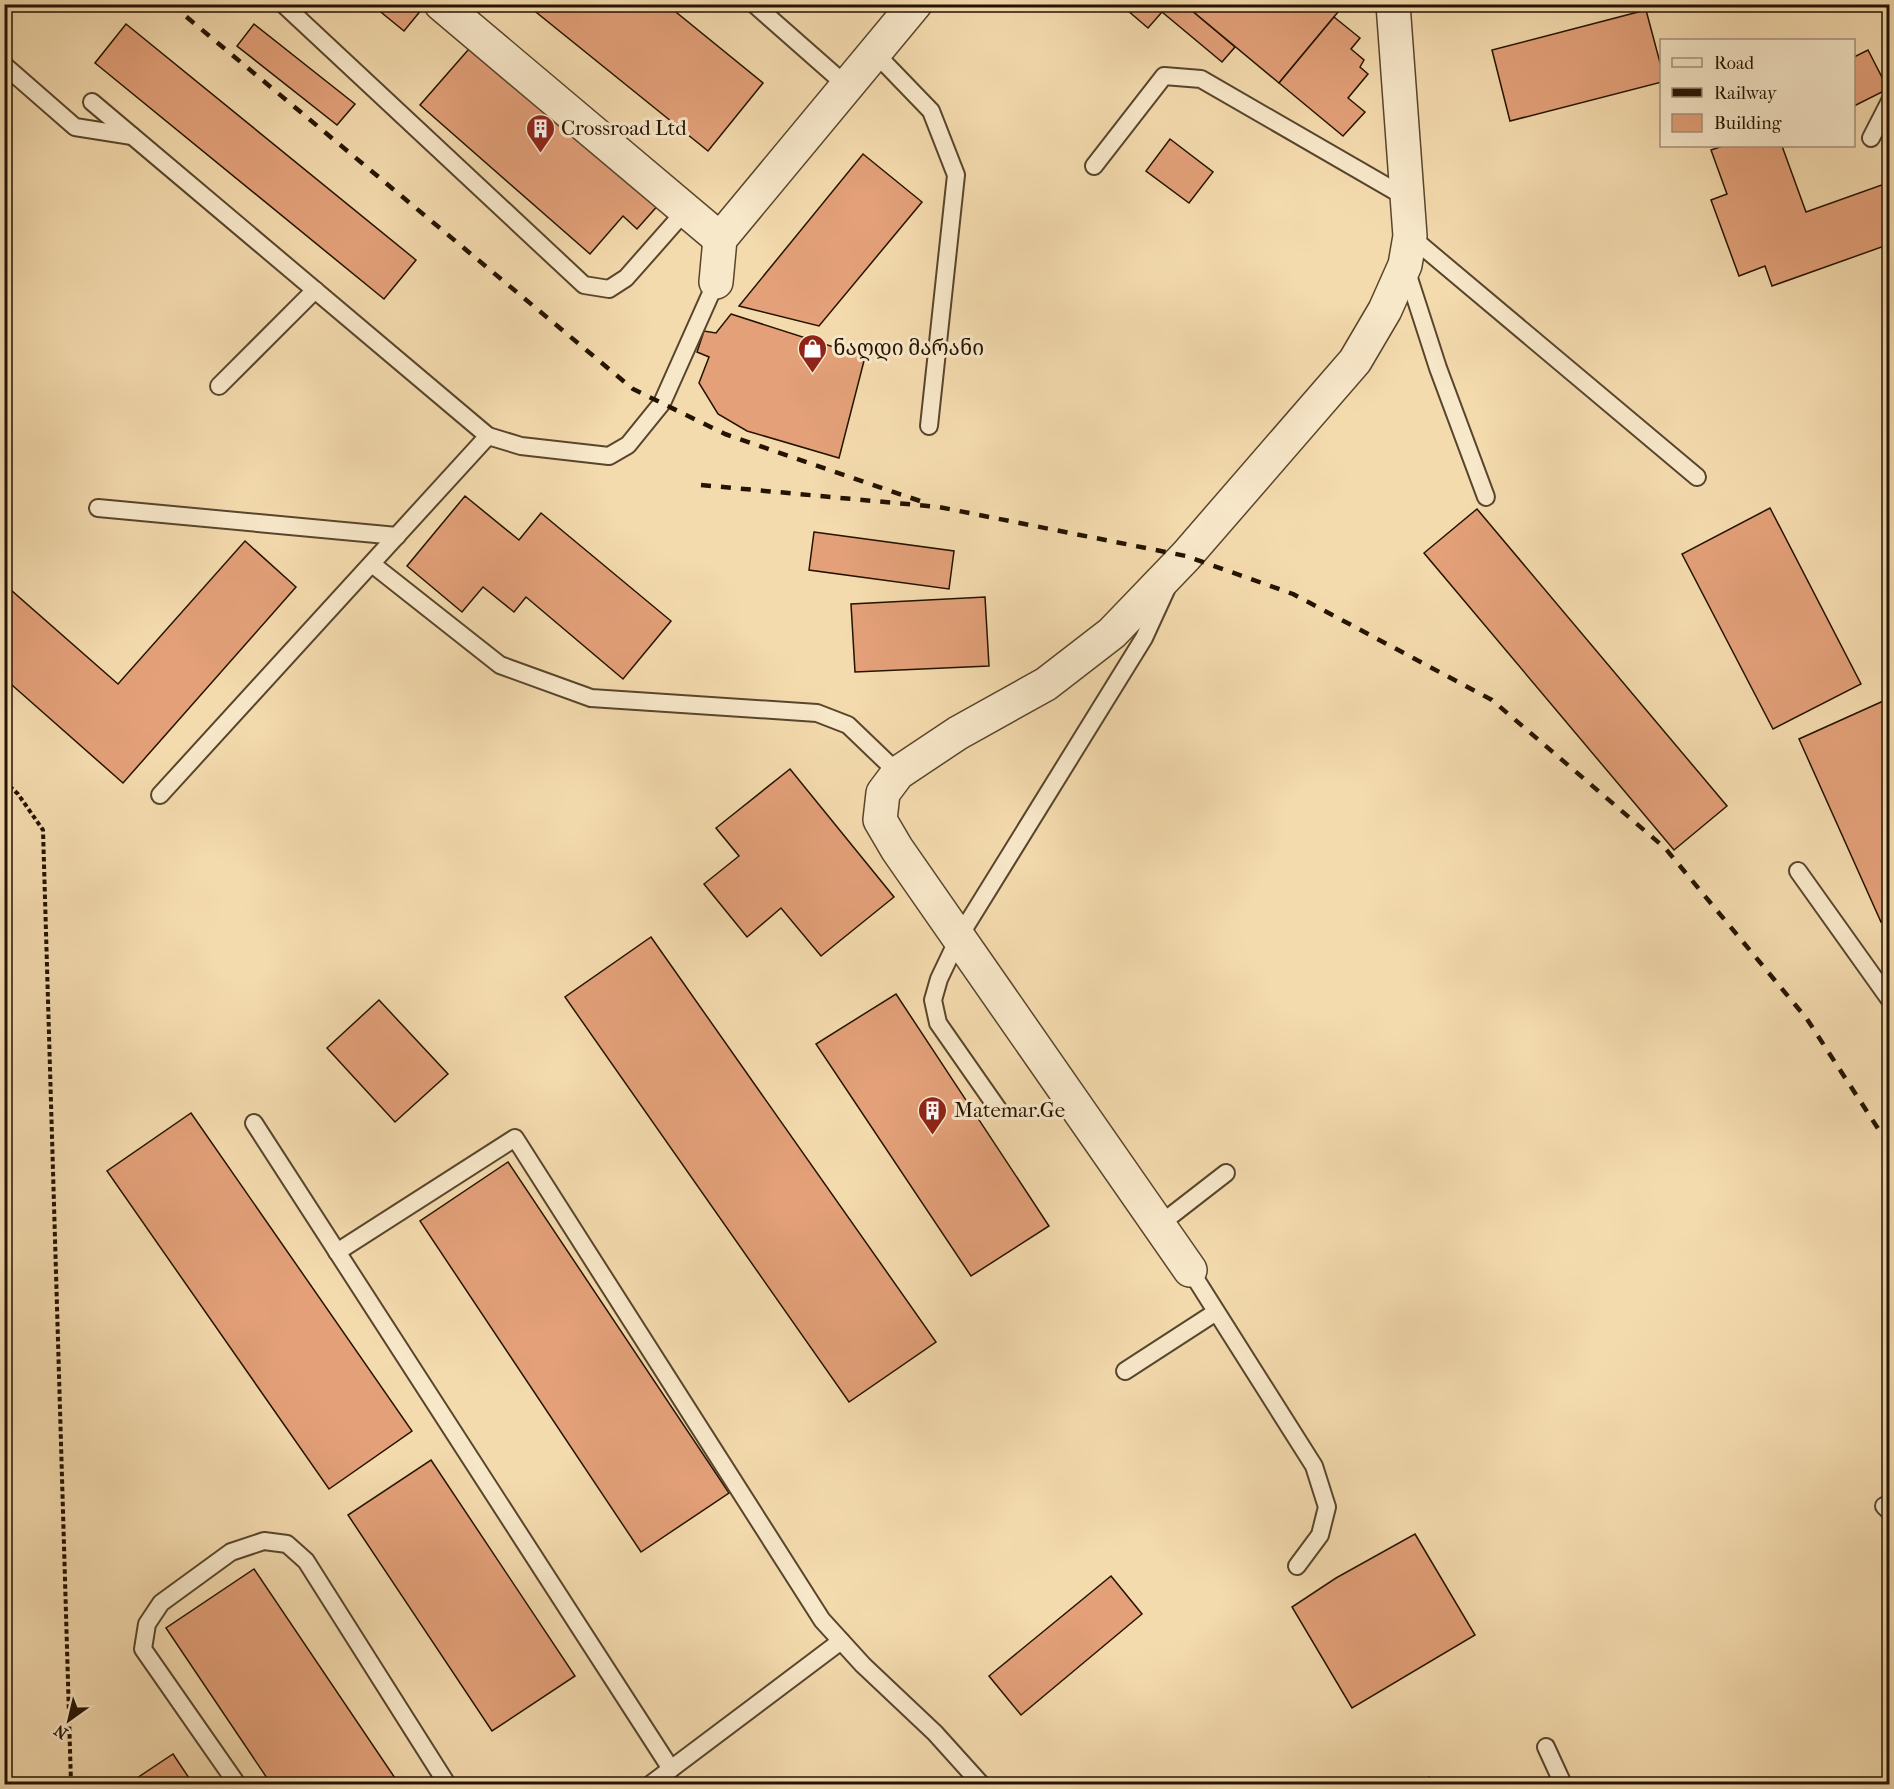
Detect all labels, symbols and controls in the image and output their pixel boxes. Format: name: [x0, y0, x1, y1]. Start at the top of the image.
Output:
legend: [1660, 39, 1855, 147]
text: Road: [1714, 53, 1754, 74]
text: Railway: [1714, 83, 1778, 104]
building icon: Crossroad Ltd: [524, 112, 556, 154]
text: Building: [1714, 113, 1782, 134]
place label: Crossroad Ltd: [561, 116, 687, 140]
shop icon: ნაღდი მარანი: [796, 332, 828, 374]
place label: ნაღდი მარანი: [833, 336, 984, 361]
building icon: Matemar.Ge: [917, 1094, 949, 1136]
place label: Matemar.Ge: [954, 1098, 1065, 1122]
north arrow: [39, 1690, 99, 1750]
text: N: [50, 1720, 71, 1743]

